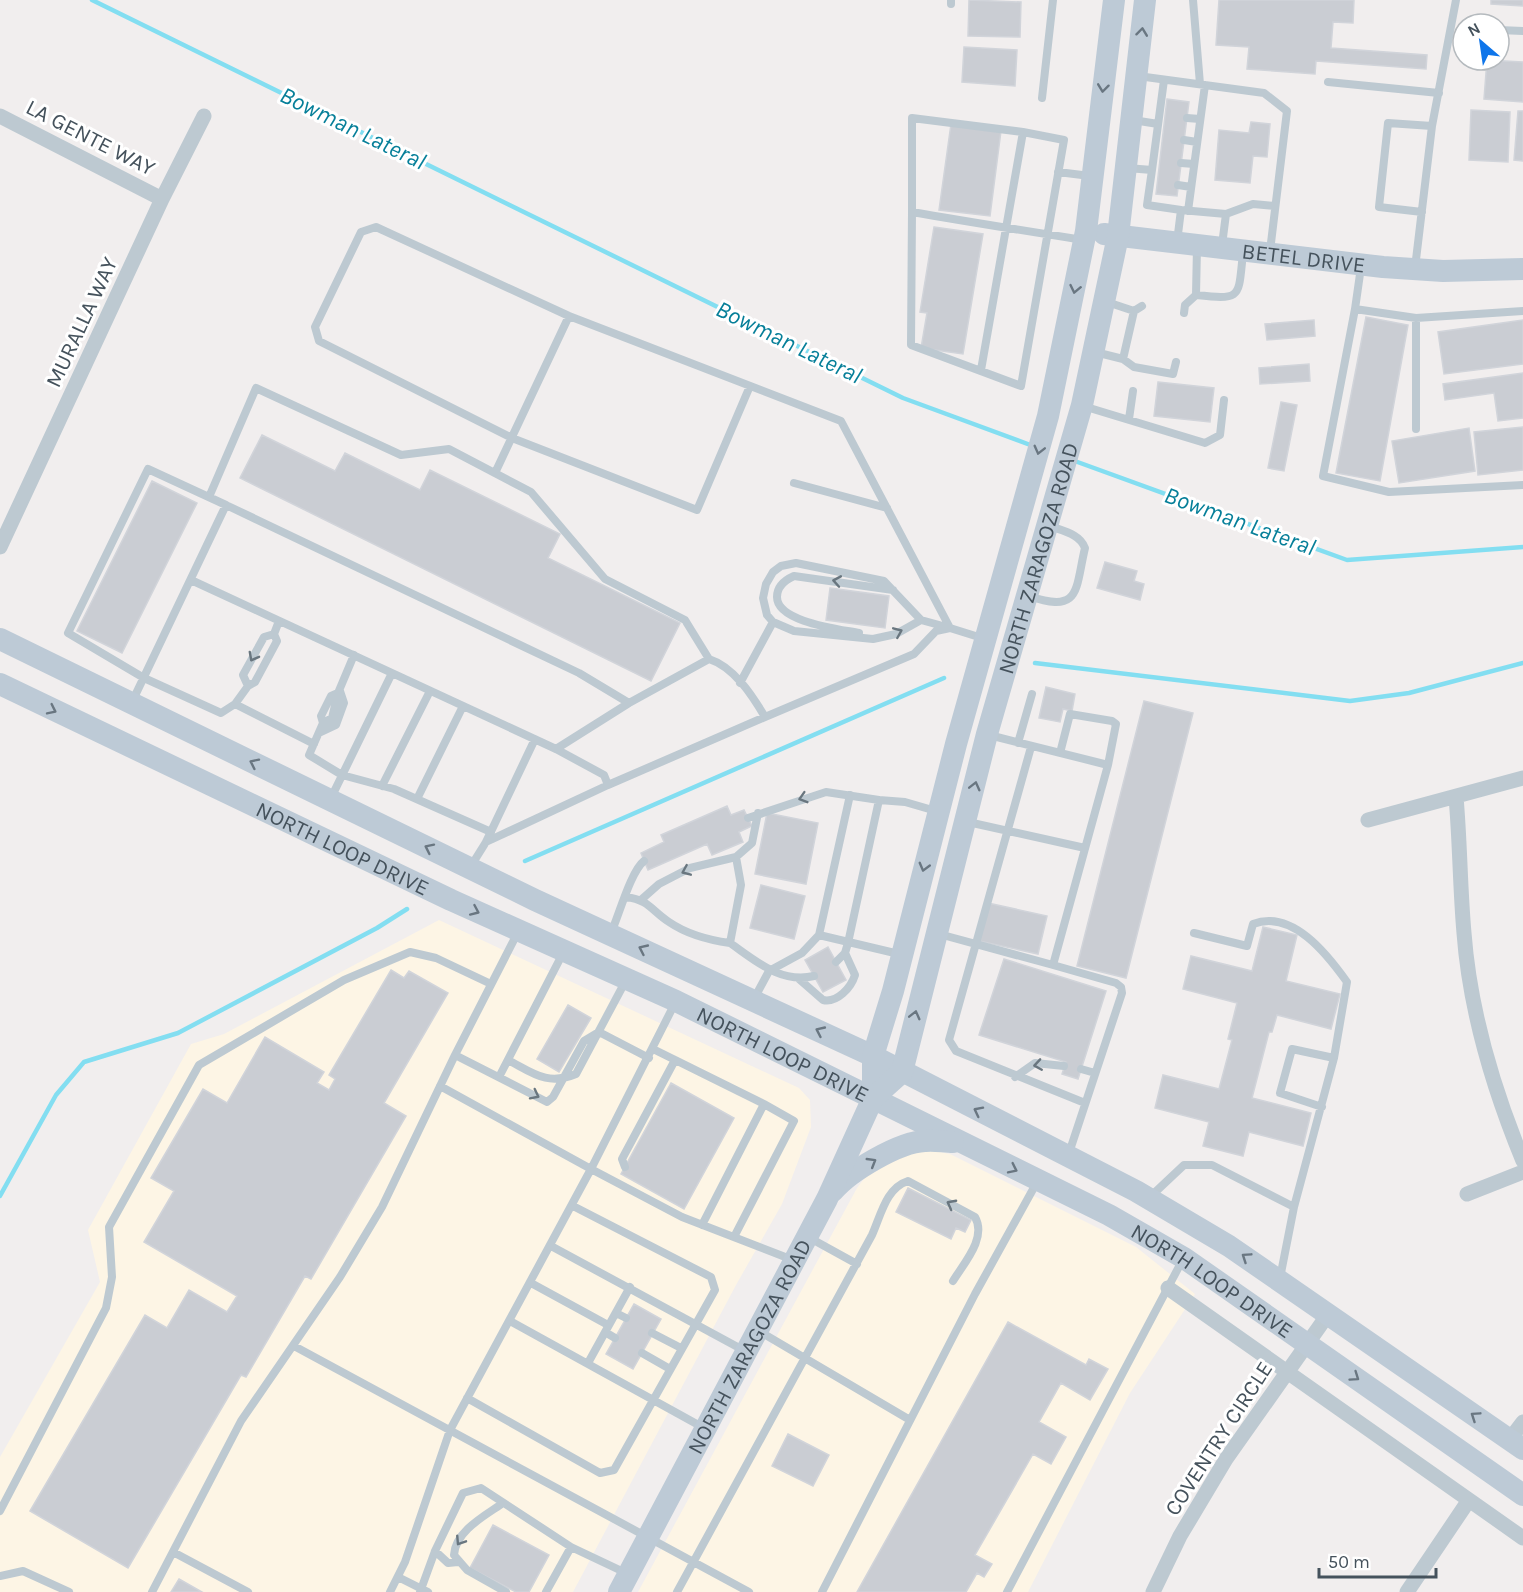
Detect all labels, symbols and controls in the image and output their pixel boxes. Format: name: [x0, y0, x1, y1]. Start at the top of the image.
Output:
north arrow: [1451, 12, 1511, 72]
text: N: [1464, 18, 1484, 40]
one-way arrow: [1135, 28, 1147, 37]
water label: Bowman Lateral: [275, 81, 431, 175]
one-way arrow: [1098, 84, 1110, 93]
street label: LA GENTE WAY: [22, 94, 159, 182]
street label: BETEL DRIVE: [1240, 238, 1367, 279]
street label: MURALLA WAY: [40, 253, 123, 392]
one-way arrow: [1069, 283, 1082, 293]
water label: Bowman Lateral: [711, 295, 867, 389]
street label: NORTH ZARAGOZA ROAD: [993, 440, 1084, 677]
one-way arrow: [1034, 445, 1047, 455]
water label: Bowman Lateral: [1160, 481, 1320, 561]
one-way arrow: [832, 575, 842, 588]
one-way arrow: [892, 627, 903, 639]
one-way arrow: [249, 650, 261, 661]
one-way arrow: [46, 703, 57, 715]
one-way arrow: [249, 758, 260, 770]
one-way arrow: [968, 781, 981, 791]
one-way arrow: [798, 791, 809, 803]
street label: NORTH LOOP DRIVE: [252, 797, 433, 902]
one-way arrow: [424, 843, 435, 855]
one-way arrow: [919, 861, 931, 872]
one-way arrow: [681, 864, 692, 876]
one-way arrow: [469, 904, 480, 916]
one-way arrow: [639, 945, 650, 957]
street label: NORTH LOOP DRIVE: [692, 1001, 873, 1108]
one-way arrow: [908, 1010, 920, 1021]
one-way arrow: [816, 1027, 827, 1039]
one-way arrow: [1033, 1059, 1043, 1071]
one-way arrow: [528, 1088, 539, 1100]
one-way arrow: [974, 1107, 984, 1118]
one-way arrow: [866, 1158, 876, 1170]
one-way arrow: [1007, 1161, 1018, 1173]
one-way arrow: [946, 1200, 957, 1211]
street label: NORTH LOOP DRIVE: [1126, 1218, 1298, 1344]
street label: NORTH ZARAGOZA ROAD: [682, 1235, 817, 1459]
one-way arrow: [1241, 1253, 1252, 1264]
street label: COVENTRY CIRCLE: [1159, 1357, 1278, 1520]
one-way arrow: [1349, 1370, 1360, 1381]
one-way arrow: [1471, 1411, 1481, 1423]
one-way arrow: [456, 1534, 467, 1545]
scale bar: [1319, 1541, 1436, 1579]
text: 50 m: [1328, 1551, 1370, 1573]

